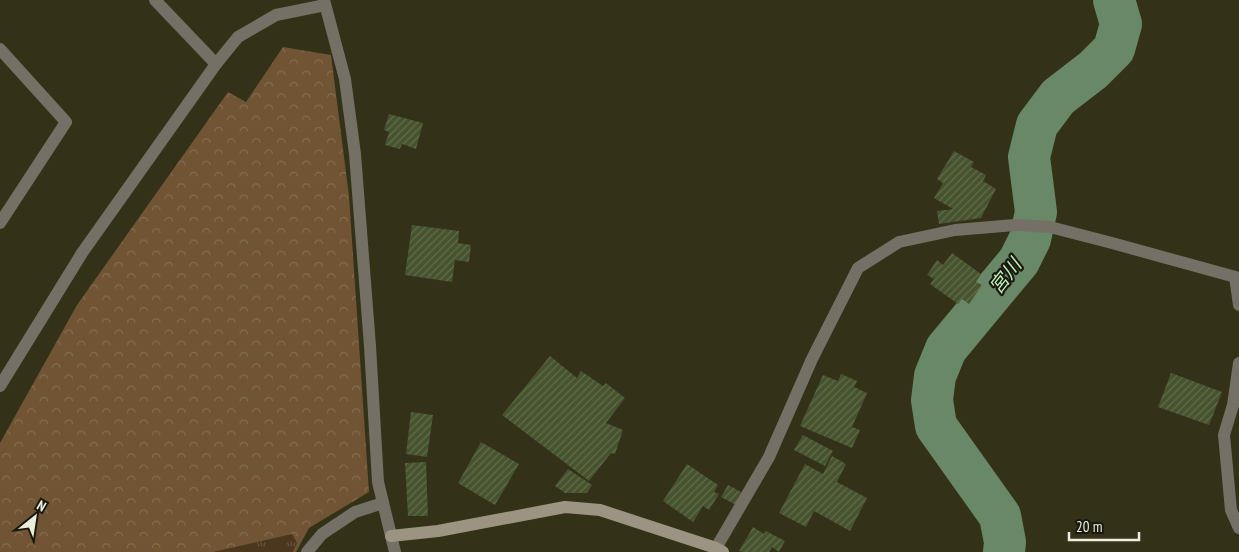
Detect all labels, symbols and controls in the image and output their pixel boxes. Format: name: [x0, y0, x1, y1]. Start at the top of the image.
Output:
water label: 宮川: [984, 252, 1027, 298]
north arrow: [10, 492, 60, 542]
text: N: [34, 496, 49, 515]
scale bar: [1069, 510, 1139, 542]
text: 20 m: [1076, 517, 1102, 536]

